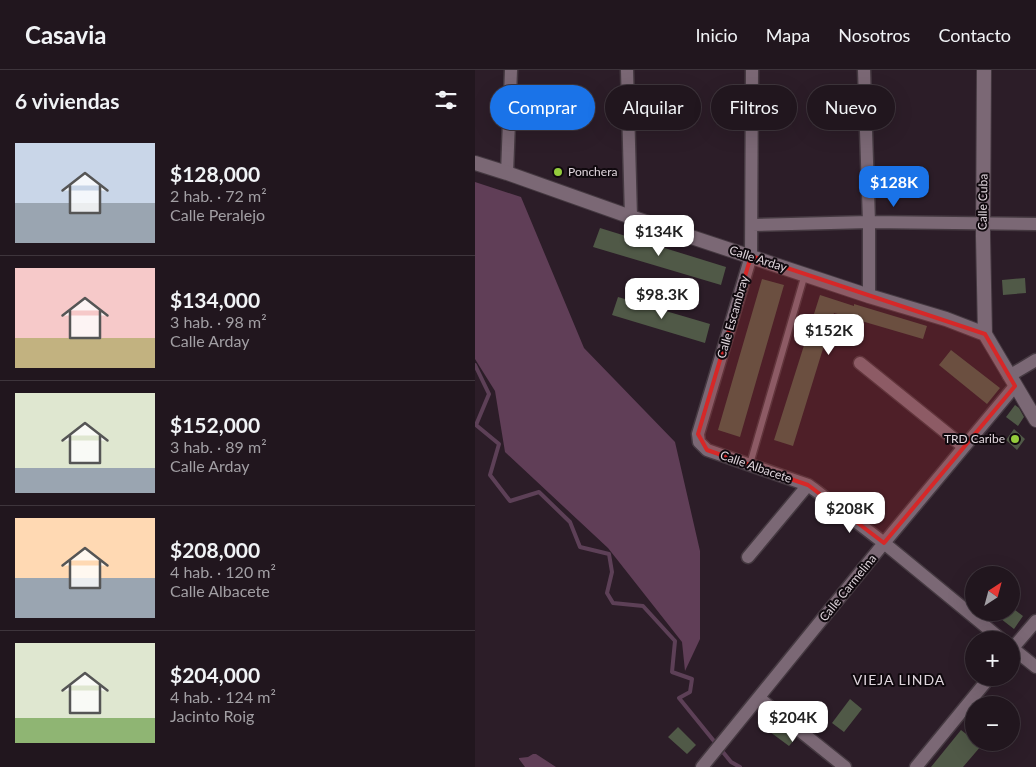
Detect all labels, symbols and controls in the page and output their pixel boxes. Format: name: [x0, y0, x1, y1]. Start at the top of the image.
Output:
text: Casavia: [25, 20, 106, 49]
text: Inicio: [695, 24, 738, 46]
text: Mapa: [766, 24, 810, 46]
text: Nosotros: [838, 24, 910, 46]
text: Contacto: [938, 24, 1011, 46]
chip: Comprar: [490, 85, 595, 130]
chip: Alquilar: [605, 85, 701, 130]
chip: Filtros: [711, 85, 797, 130]
chip: Nuevo: [807, 85, 895, 130]
icon: filters: [432, 86, 460, 114]
text: 6 viviendas: [15, 88, 120, 113]
text: $128,000: [170, 161, 260, 186]
icon: home: [55, 163, 115, 223]
place label: Ponchera: [568, 164, 617, 179]
marker: Ponchera: [552, 166, 564, 178]
pin: $128K: [859, 166, 929, 208]
text: $128K: [870, 172, 918, 191]
street label: Calle Cuba: [975, 174, 990, 230]
text: 2 hab. · 72 m²: [170, 186, 267, 205]
text: Calle Peralejo: [170, 205, 265, 224]
pin: $134K: [624, 214, 694, 257]
text: $134K: [635, 221, 683, 240]
street label: Calle Arday: [727, 242, 790, 275]
street label: Calle Escambray: [714, 273, 752, 360]
pin: $98.3K: [621, 278, 703, 320]
text: $98.3K: [636, 284, 688, 303]
text: $134,000: [170, 287, 260, 312]
icon: home: [55, 288, 115, 348]
text: 3 hab. · 98 m²: [170, 312, 267, 331]
pin: $152K: [794, 314, 864, 356]
text: $152K: [805, 320, 853, 339]
text: Calle Arday: [170, 331, 249, 350]
text: $152,000: [170, 412, 260, 437]
icon: home: [55, 413, 115, 473]
place label: TRD Caribe: [944, 431, 1005, 446]
marker: TRD Caribe: [1009, 433, 1021, 445]
text: 3 hab. · 89 m²: [170, 437, 267, 456]
street label: Calle Albacete: [718, 447, 794, 486]
text: Calle Arday: [170, 456, 249, 475]
pin: $208K: [815, 492, 885, 534]
text: $208K: [826, 498, 874, 517]
text: $208,000: [170, 537, 260, 562]
icon: home: [55, 538, 115, 598]
street label: Calle Carmelina: [816, 551, 879, 624]
text: 4 hab. · 120 m²: [170, 562, 276, 581]
north arrow: [965, 566, 1020, 621]
map controls: [965, 566, 1020, 751]
text: Calle Albacete: [170, 581, 270, 600]
button: +: [965, 631, 1020, 686]
text: $204,000: [170, 662, 260, 687]
icon: home: [55, 663, 115, 723]
district label: VIEJA LINDA: [853, 671, 945, 688]
text: 4 hab. · 124 m²: [170, 687, 276, 706]
button: −: [965, 696, 1020, 751]
pin: $204K: [758, 700, 828, 743]
text: Jacinto Roig: [170, 706, 254, 725]
text: $204K: [769, 707, 817, 726]

